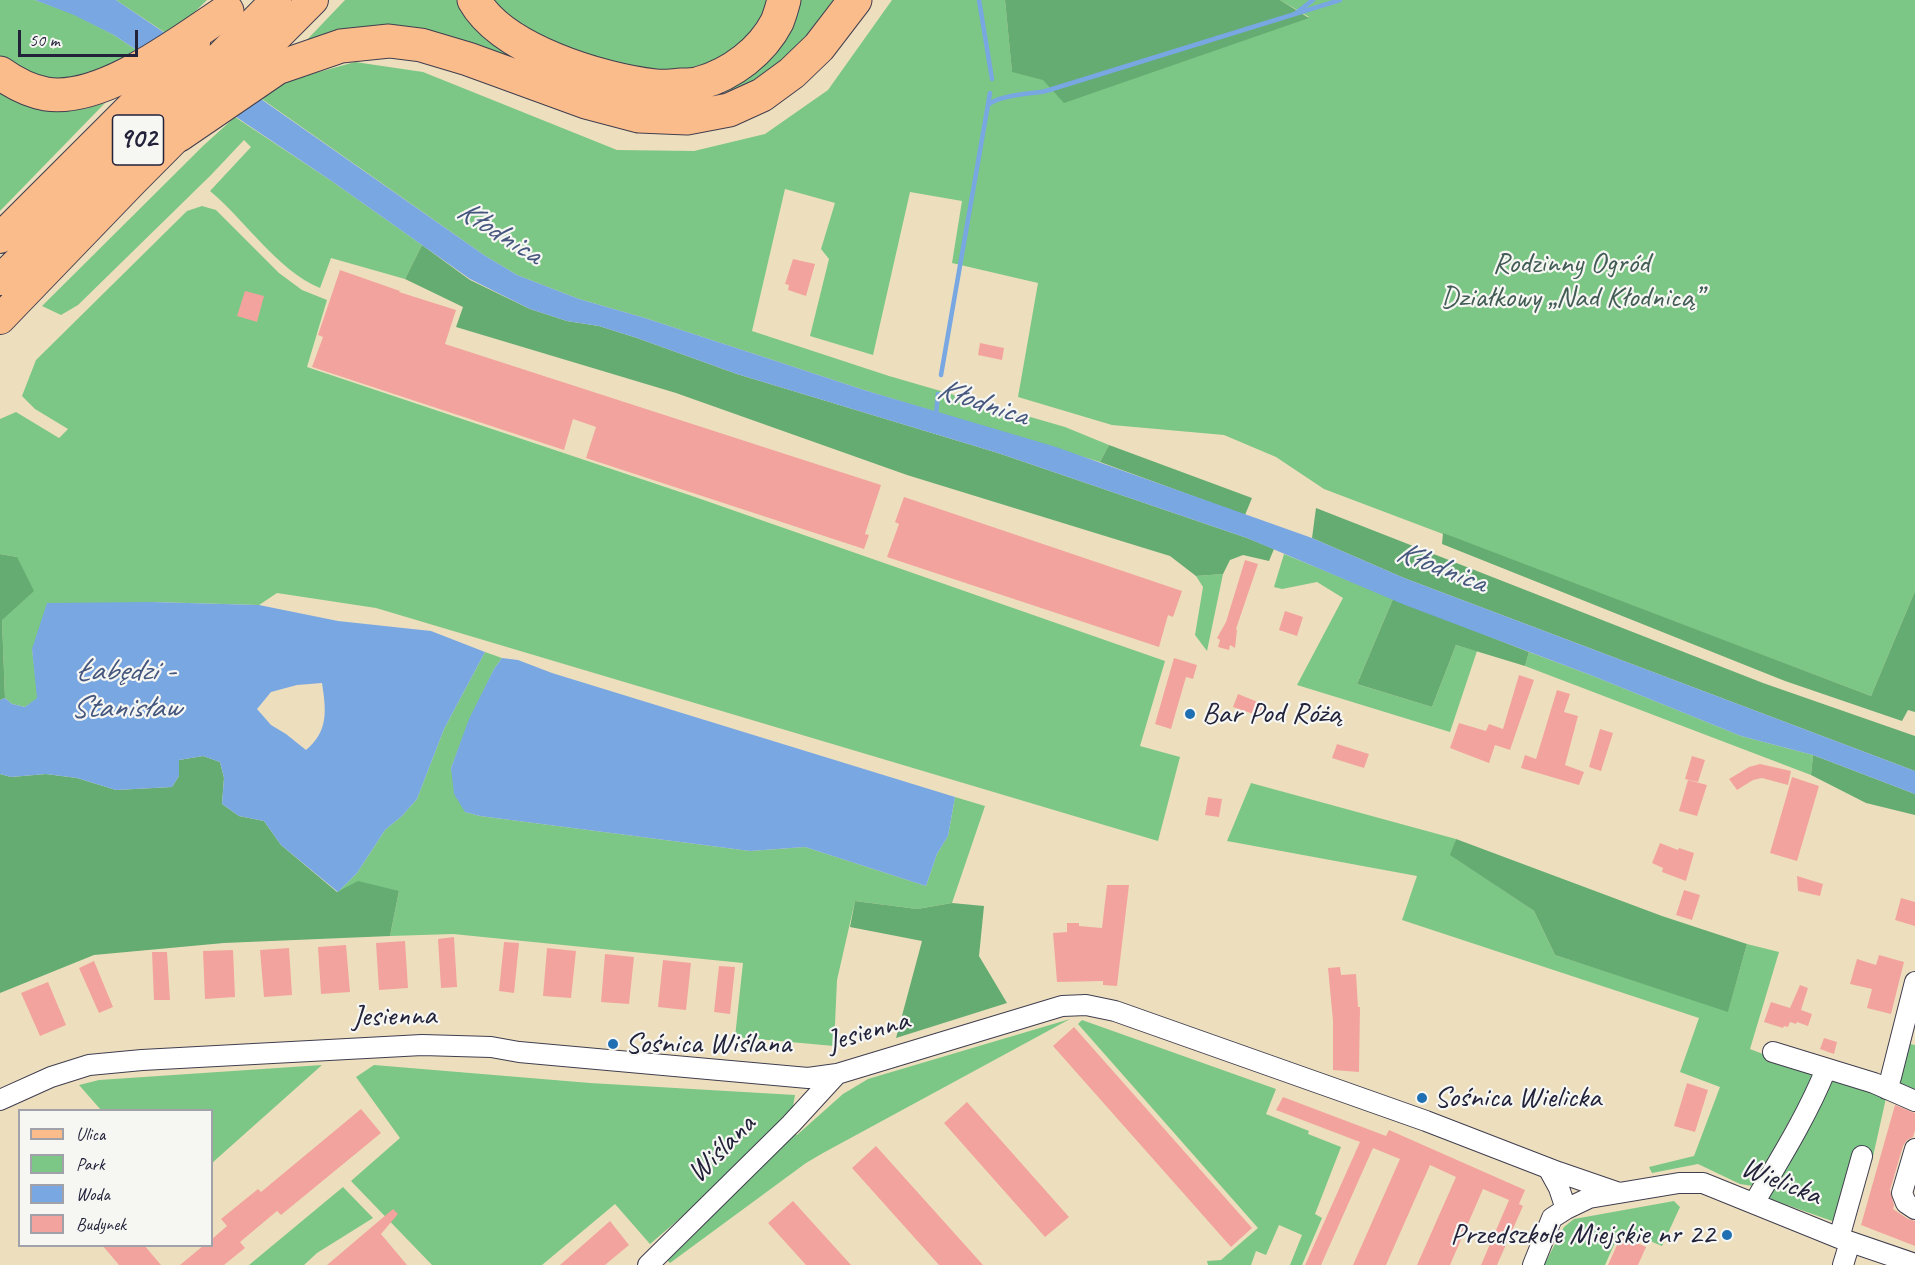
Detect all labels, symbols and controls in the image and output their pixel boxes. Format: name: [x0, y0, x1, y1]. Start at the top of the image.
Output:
scale bar: [21, 18, 141, 56]
text: 50 m: [29, 29, 60, 51]
road number: 902: [112, 115, 164, 165]
water label: Kłodnica: [450, 192, 548, 274]
park label: Rodzinny Ogród Działkowy „Nad Kłodnicą”: [1441, 246, 1701, 316]
water label: Kłodnica: [932, 370, 1032, 436]
water label: Kłodnica: [1391, 534, 1491, 602]
water label: Łabędzi - Stanisław: [70, 653, 180, 728]
place label: Bar Pod Różą: [1202, 696, 1341, 732]
marker: Bar Pod Różą: [1183, 707, 1197, 721]
street label: Jesienna: [352, 998, 436, 1036]
street label: Jesienna: [823, 1003, 913, 1061]
place label: Sośnica Wiślana: [625, 1026, 791, 1062]
marker: Sośnica Wiślana: [606, 1037, 620, 1051]
place label: Sośnica Wielicka: [1434, 1080, 1601, 1116]
marker: Sośnica Wielicka: [1415, 1091, 1429, 1105]
street label: Wiślana: [680, 1107, 764, 1191]
legend: [18, 1109, 213, 1247]
text: Ulica: [76, 1123, 105, 1145]
street label: Wielicka: [1736, 1150, 1826, 1214]
text: Park: [76, 1153, 105, 1175]
text: Woda: [76, 1183, 110, 1205]
text: Budynek: [76, 1213, 126, 1235]
place label: Przedszkole Miejskie nr 22: [1450, 1217, 1715, 1253]
marker: Przedszkole Miejskie nr 22: [1720, 1228, 1734, 1242]

